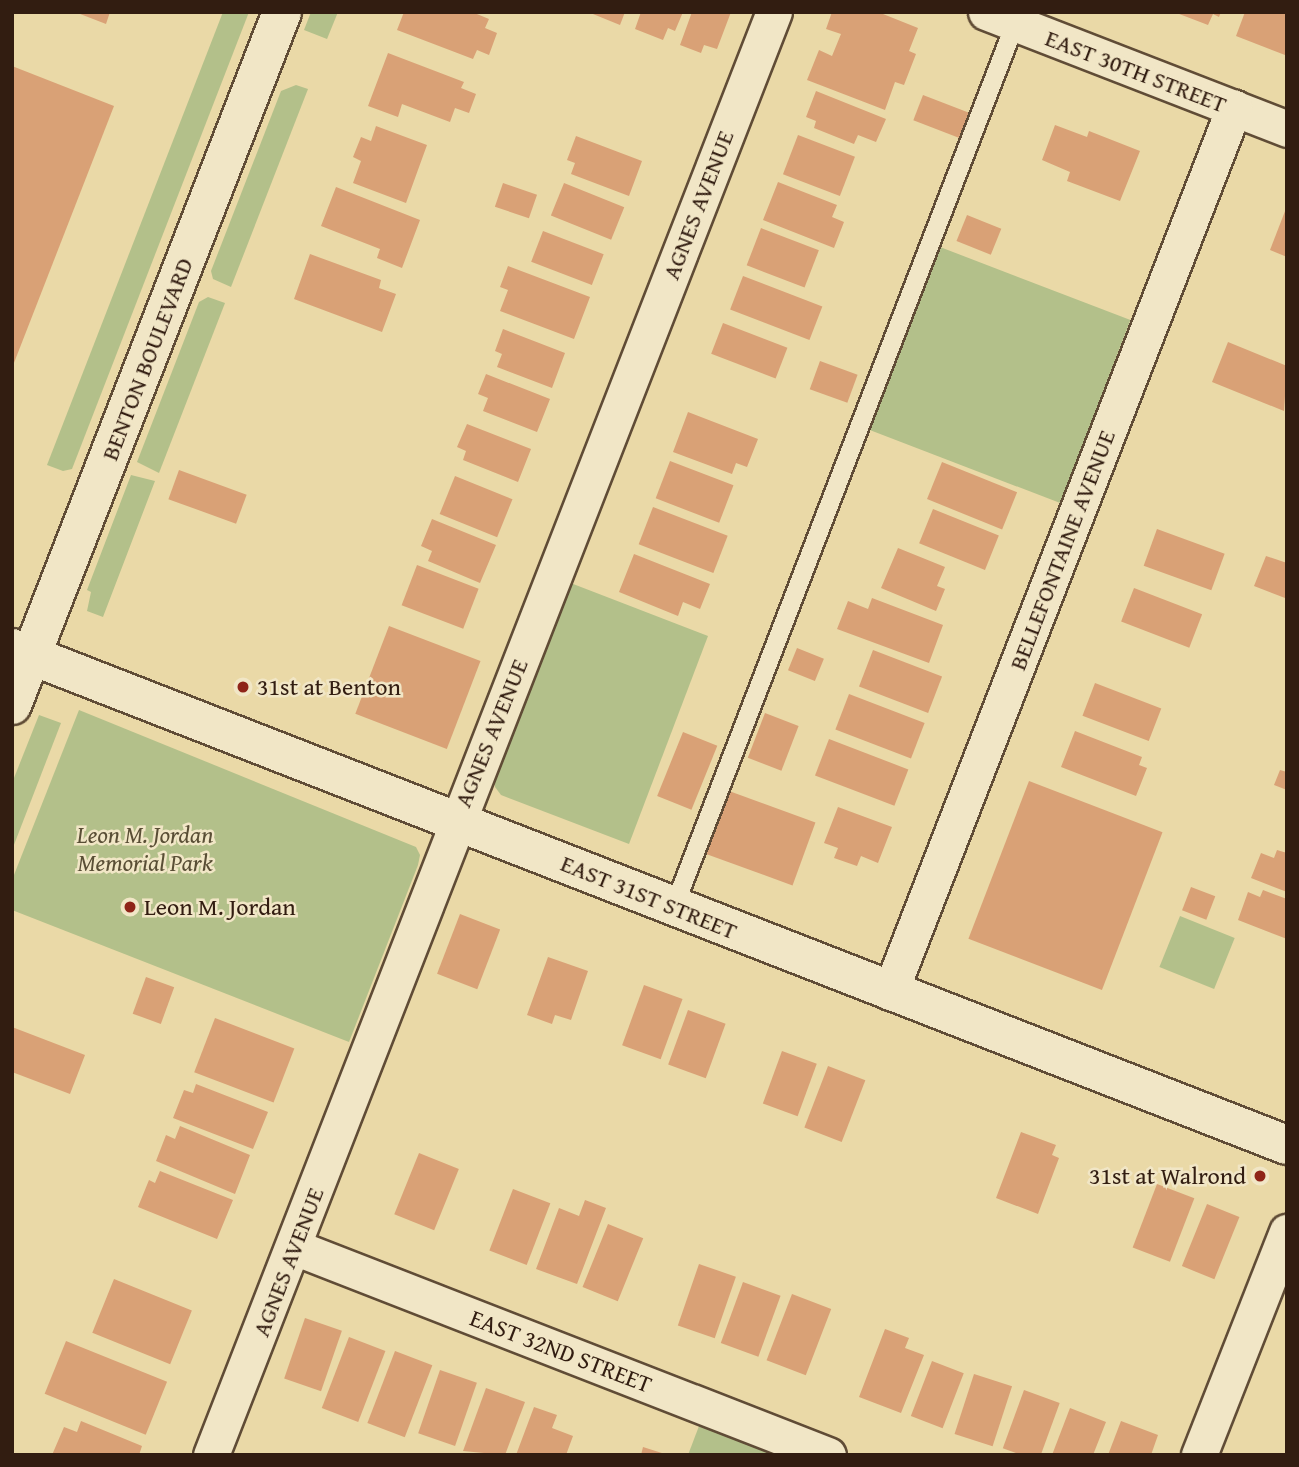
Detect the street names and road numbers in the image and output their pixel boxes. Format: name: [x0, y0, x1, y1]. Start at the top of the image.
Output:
street label: EAST 30TH STREET: [1041, 23, 1231, 119]
street label: AGNES AVENUE: [656, 126, 740, 284]
street label: BENTON BOULEVARD: [95, 254, 199, 464]
street label: BELLEFONTAINE AVENUE: [1003, 426, 1121, 674]
street label: AGNES AVENUE: [448, 655, 534, 811]
street label: EAST 31ST STREET: [557, 849, 741, 945]
street label: AGNES AVENUE: [246, 1183, 330, 1341]
street label: EAST 32ND STREET: [466, 1303, 656, 1399]

